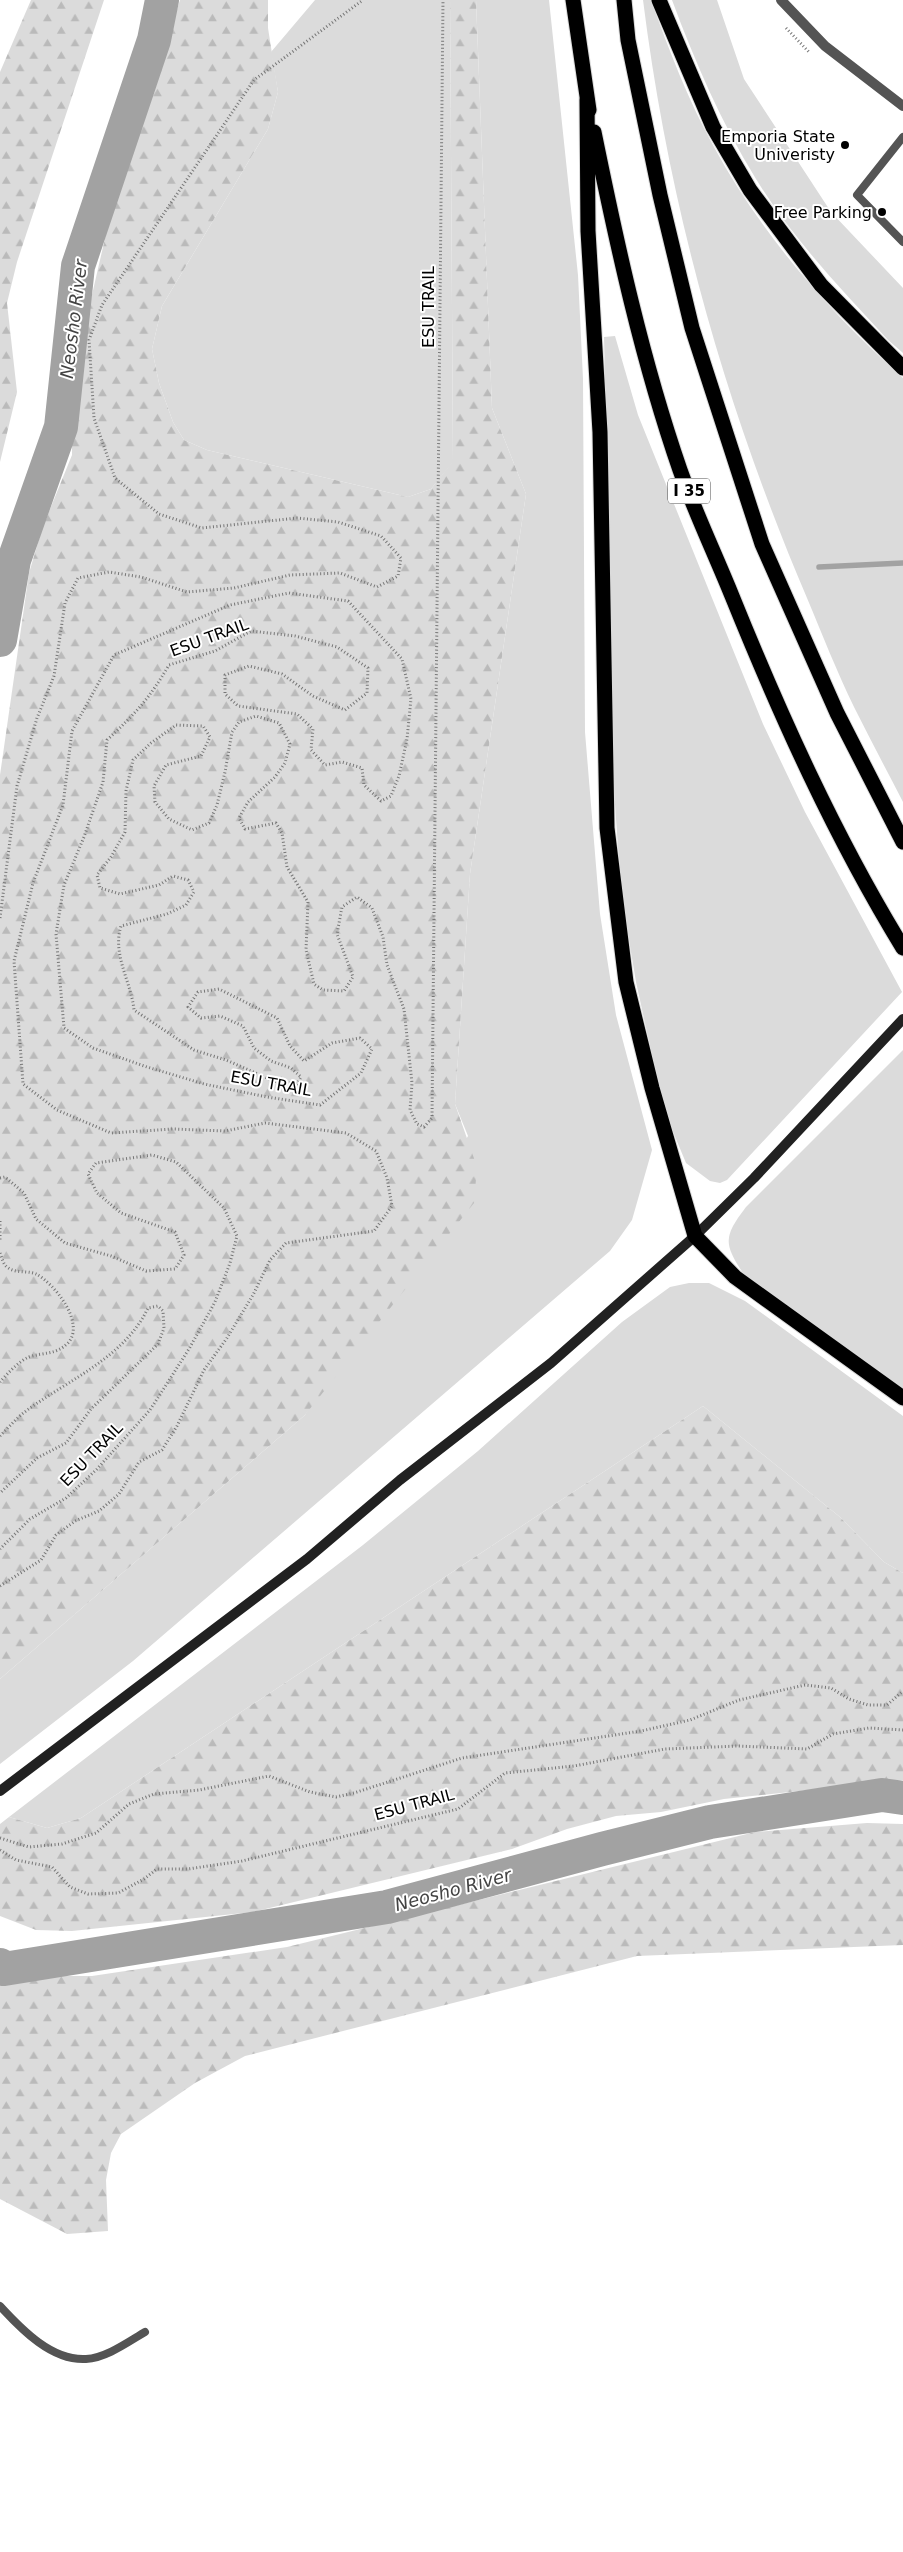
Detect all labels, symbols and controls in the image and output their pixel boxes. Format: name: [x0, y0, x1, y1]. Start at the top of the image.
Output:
place label: Emporia State Univeristy: [721, 127, 835, 164]
marker: Emporia State Univeristy: [839, 139, 851, 151]
place label: Free Parking: [774, 203, 872, 222]
marker: Free Parking: [876, 206, 888, 218]
water label: Neosho River: [56, 257, 91, 380]
street label: ESU TRAIL: [419, 266, 438, 348]
road number: I 35: [668, 478, 710, 504]
street label: ESU TRAIL: [167, 615, 251, 660]
street label: ESU TRAIL: [229, 1067, 313, 1100]
street label: ESU TRAIL: [56, 1418, 127, 1490]
street label: ESU TRAIL: [372, 1785, 456, 1824]
water label: Neosho River: [392, 1863, 515, 1915]

